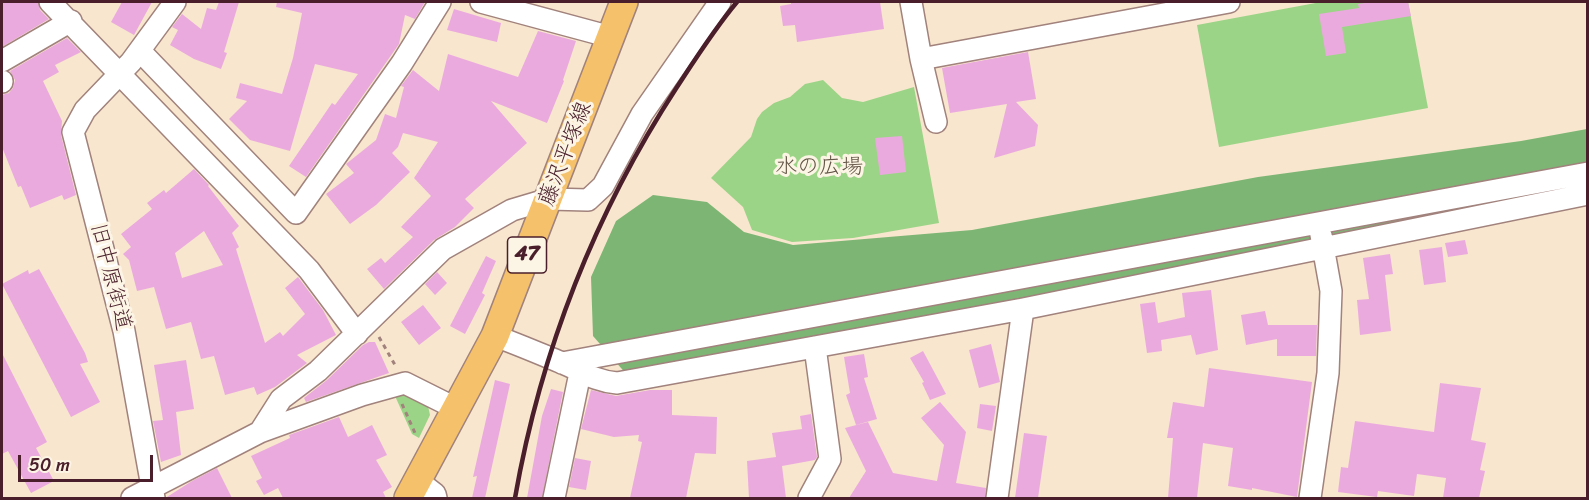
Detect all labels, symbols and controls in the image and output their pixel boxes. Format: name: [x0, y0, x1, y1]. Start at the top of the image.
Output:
street label: 藤沢平塚線: [534, 98, 598, 210]
park label: 水の広場: [775, 154, 863, 180]
street label: 旧中原街道: [84, 220, 136, 334]
road number: 47: [508, 237, 546, 273]
scale bar: [21, 443, 156, 481]
text: 50 m: [29, 449, 70, 481]

